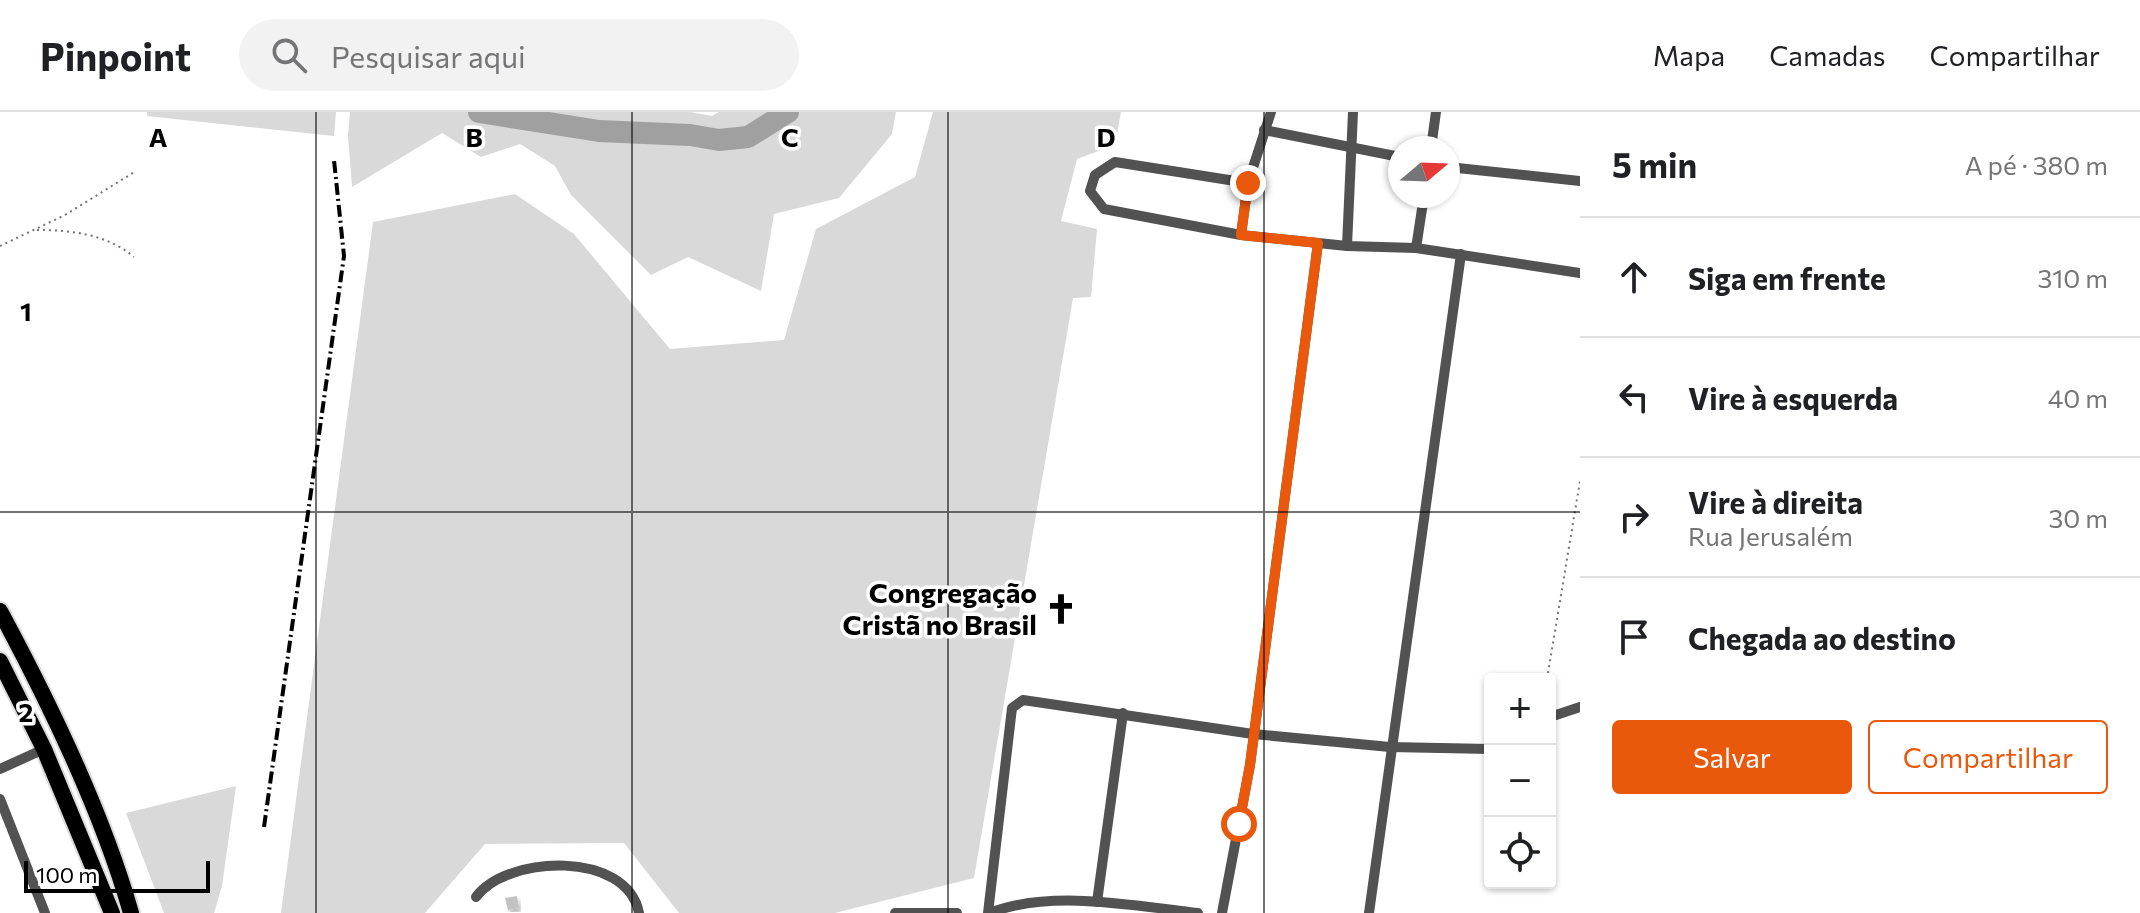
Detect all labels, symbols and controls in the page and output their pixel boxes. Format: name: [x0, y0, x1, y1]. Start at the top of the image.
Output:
search box: [239, 19, 799, 91]
text: Pinpoint: [40, 32, 191, 79]
icon: search: [267, 33, 311, 77]
text: Pesquisar aqui: [331, 37, 526, 74]
text: Mapa: [1653, 38, 1725, 72]
text: Camadas: [1769, 38, 1886, 72]
text: Compartilhar: [1930, 38, 2100, 72]
text: A: [149, 121, 168, 152]
text: B: [465, 121, 483, 152]
text: C: [781, 121, 799, 152]
text: D: [1096, 121, 1116, 152]
north arrow: [1388, 136, 1460, 208]
text: 5 min: [1612, 143, 1697, 185]
text: A pé · 380 m: [1965, 149, 2108, 180]
route end: [1230, 165, 1266, 201]
icon: ahead: [1612, 255, 1656, 299]
text: Siga em frente: [1688, 259, 1886, 296]
text: 310 m: [2037, 262, 2108, 293]
text: 1: [20, 295, 32, 326]
icon: left: [1612, 375, 1656, 419]
text: Vire à esquerda: [1688, 379, 1898, 416]
text: 40 m: [2048, 382, 2108, 413]
text: Vire à direita: [1688, 483, 1863, 520]
icon: right: [1612, 495, 1656, 539]
text: 30 m: [2049, 502, 2108, 533]
text: Rua Jerusalém: [1688, 520, 1853, 551]
place label: Congregação Cristã no Brasil: [843, 575, 1037, 641]
church icon: Congregação Cristã no Brasil: [1044, 592, 1078, 626]
icon: arrive: [1612, 615, 1656, 659]
text: Chegada ao destino: [1688, 619, 1956, 656]
map controls: [1484, 673, 1556, 889]
button: +: [1484, 673, 1556, 745]
text: 2: [19, 696, 33, 727]
button: Salvar: [1612, 720, 1852, 794]
button: Compartilhar: [1868, 720, 2108, 794]
button: −: [1484, 745, 1556, 817]
route start: [1221, 806, 1257, 842]
button: locate: [1484, 817, 1556, 889]
scale bar: [24, 857, 210, 893]
text: 100 m: [36, 861, 98, 888]

